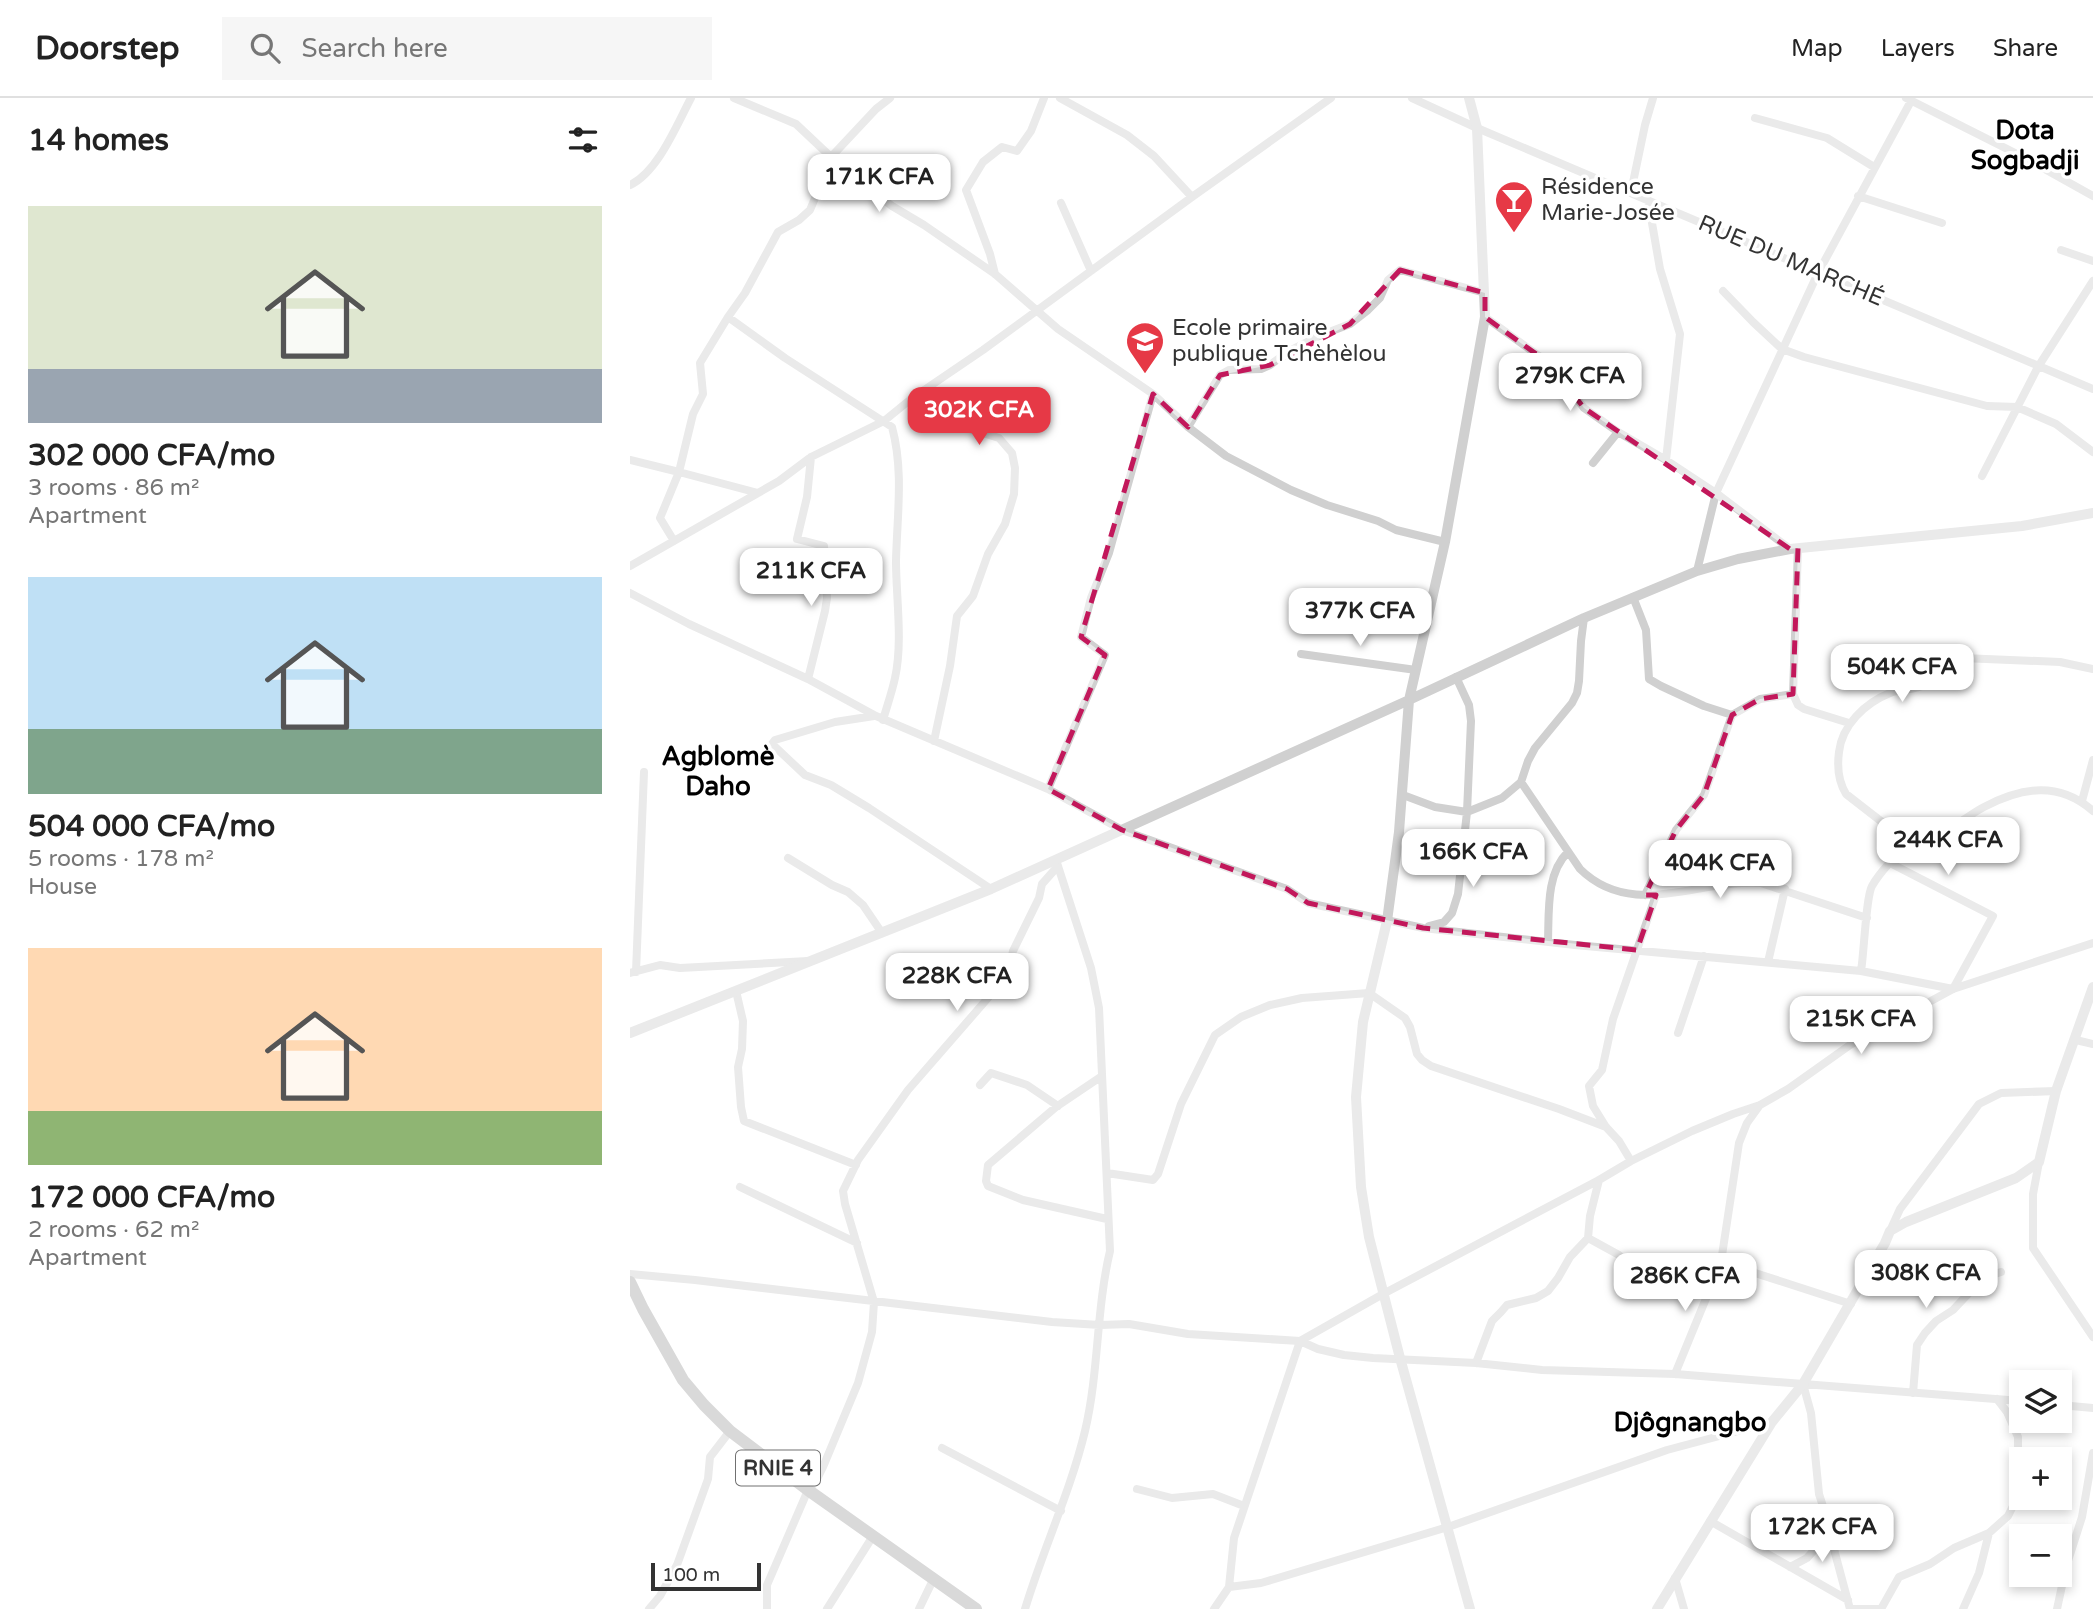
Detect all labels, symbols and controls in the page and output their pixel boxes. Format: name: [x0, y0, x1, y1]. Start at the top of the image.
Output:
search box: [222, 17, 712, 80]
text: Doorstep: [35, 29, 180, 68]
icon: search: [246, 29, 284, 67]
text: Search here: [302, 33, 448, 64]
text: Map: [1791, 34, 1843, 63]
text: Layers: [1881, 34, 1955, 63]
text: Share: [1993, 34, 2058, 63]
district label: Dota Sogbadji: [1971, 115, 2079, 176]
icon: filters: [564, 121, 602, 159]
text: 14 homes: [28, 122, 169, 159]
pin: 171K CFA: [807, 155, 951, 214]
text: 171K CFA: [824, 163, 934, 191]
place label: Résidence Marie-Josée: [1541, 173, 1675, 227]
bar icon: Résidence Marie-Josée: [1493, 179, 1535, 234]
street label: RUE DU MARCHÉ: [1694, 209, 1888, 313]
icon: home: [252, 251, 378, 377]
place label: Ecole primaire publique Tchèhèlou: [1172, 314, 1387, 368]
school or university icon: Ecole primaire publique Tchèhèlou: [1124, 320, 1166, 375]
pin: 279K CFA: [1498, 354, 1642, 413]
text: 279K CFA: [1515, 362, 1625, 390]
pin: 302K CFA: [907, 388, 1051, 447]
text: 302K CFA: [924, 396, 1034, 424]
text: 302 000 CFA/mo: [28, 437, 275, 474]
text: 3 rooms · 86 m²: [28, 474, 199, 502]
text: Apartment: [28, 502, 147, 530]
pin: 211K CFA: [739, 548, 883, 608]
text: 211K CFA: [756, 557, 866, 585]
pin: 377K CFA: [1288, 588, 1432, 648]
text: 377K CFA: [1305, 597, 1415, 625]
icon: home: [252, 622, 378, 748]
pin: 504K CFA: [1830, 644, 1974, 704]
text: 504K CFA: [1847, 653, 1957, 681]
district label: Agblomè Daho: [662, 741, 775, 802]
text: 504 000 CFA/mo: [28, 808, 275, 845]
pin: 244K CFA: [1876, 818, 2020, 877]
text: 244K CFA: [1893, 826, 2003, 854]
pin: 166K CFA: [1401, 830, 1545, 889]
text: 166K CFA: [1418, 838, 1528, 866]
pin: 404K CFA: [1648, 840, 1792, 900]
text: 5 rooms · 178 m²: [28, 845, 214, 873]
text: 404K CFA: [1665, 849, 1775, 877]
text: House: [28, 873, 97, 901]
pin: 228K CFA: [885, 954, 1029, 1013]
text: 228K CFA: [902, 962, 1012, 990]
icon: home: [252, 993, 378, 1119]
pin: 215K CFA: [1789, 996, 1933, 1056]
text: 215K CFA: [1806, 1005, 1916, 1033]
text: 172 000 CFA/mo: [28, 1179, 275, 1216]
text: 2 rooms · 62 m²: [28, 1216, 199, 1244]
text: Apartment: [28, 1244, 147, 1272]
pin: 308K CFA: [1854, 1250, 1998, 1310]
pin: 286K CFA: [1613, 1254, 1757, 1313]
text: 308K CFA: [1871, 1259, 1981, 1287]
text: 286K CFA: [1630, 1262, 1740, 1290]
map controls: [2009, 1370, 2072, 1587]
button: layers: [2009, 1370, 2072, 1433]
district label: Djôgnangbo: [1614, 1407, 1767, 1438]
button: +: [2009, 1447, 2072, 1510]
road number: RNIE 4: [736, 1450, 820, 1486]
pin: 172K CFA: [1750, 1504, 1894, 1564]
text: 172K CFA: [1767, 1513, 1877, 1541]
button: −: [2009, 1524, 2072, 1587]
scale bar: [651, 1560, 761, 1592]
text: 100 m: [662, 1564, 720, 1586]

